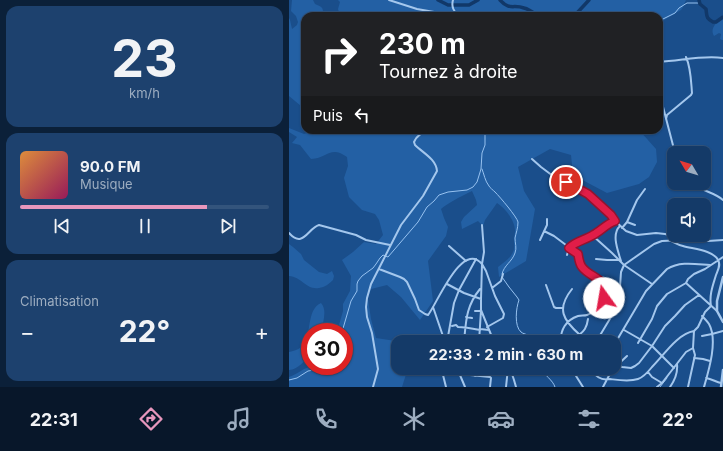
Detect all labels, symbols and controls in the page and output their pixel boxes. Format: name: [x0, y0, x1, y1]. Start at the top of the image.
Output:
text: 23: [111, 27, 178, 90]
text: 230 m: [379, 27, 466, 61]
icon: right: [313, 28, 365, 80]
text: Tournez à droite: [379, 61, 518, 82]
text: km/h: [129, 85, 160, 101]
icon: left: [351, 104, 373, 126]
text: Puis: [313, 106, 343, 125]
north arrow: [667, 146, 711, 190]
map controls: [667, 146, 711, 242]
text: 90.0 FM: [80, 157, 140, 176]
pin: [549, 165, 583, 199]
icon: arrive: [555, 171, 577, 193]
text: Musique: [80, 176, 133, 192]
button: sound: [667, 198, 711, 242]
icon: previous: [51, 215, 73, 237]
icon: pause: [134, 215, 156, 237]
icon: next: [217, 215, 239, 237]
position arrow: [583, 277, 625, 319]
text: Climatisation: [20, 293, 99, 309]
text: 22°: [119, 313, 170, 349]
text: −: [20, 319, 35, 345]
text: +: [254, 319, 269, 345]
speed limit sign: 30: [301, 323, 353, 375]
text: 22:33 · 2 min · 630 m: [429, 345, 583, 364]
icon: directions: [137, 405, 165, 433]
icon: music: [225, 405, 253, 433]
icon: phone: [312, 405, 340, 433]
icon: climate: [400, 405, 428, 433]
icon: car: [487, 405, 515, 433]
icon: filters: [575, 405, 603, 433]
text: 22:31: [30, 409, 78, 430]
text: 22°: [662, 409, 693, 430]

